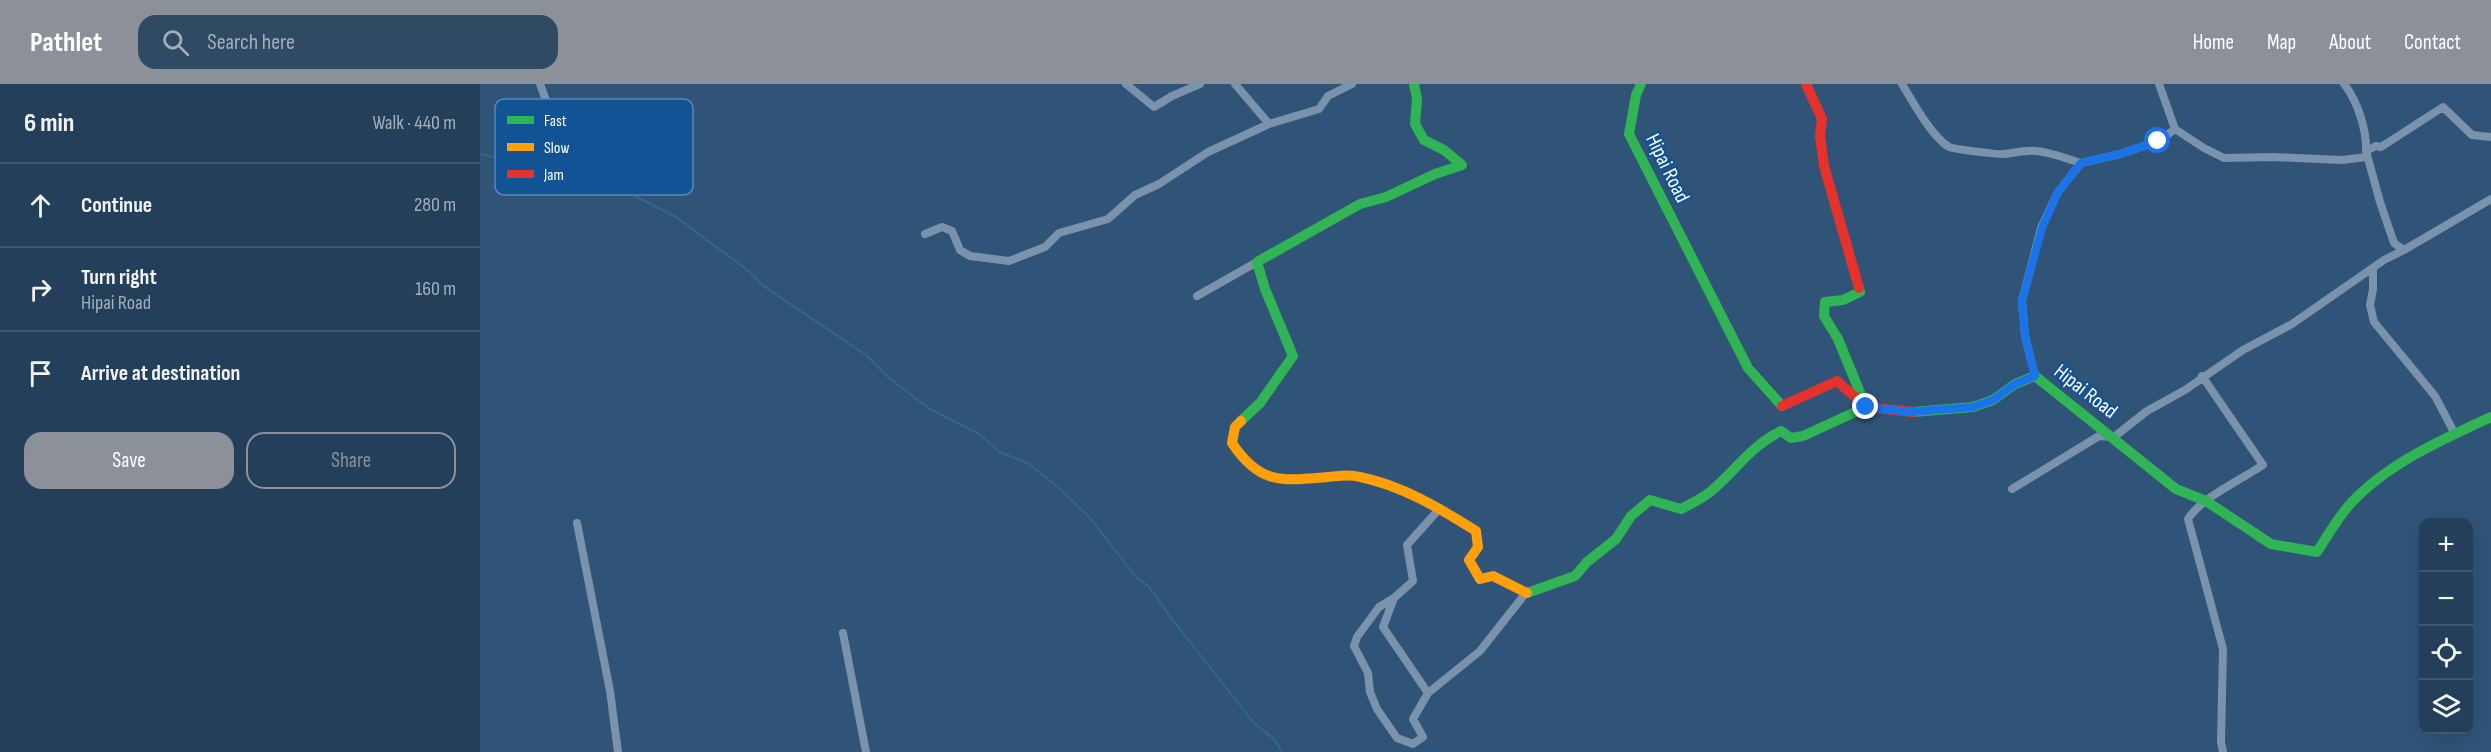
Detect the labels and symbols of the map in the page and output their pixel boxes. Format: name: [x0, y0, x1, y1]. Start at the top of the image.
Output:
legend: [495, 99, 693, 195]
text: Fast: [544, 112, 567, 131]
route start: [2144, 127, 2170, 153]
street label: Hipai Road: [1640, 130, 1695, 207]
text: Slow: [544, 139, 569, 158]
text: Jam: [543, 166, 564, 185]
street label: Hipai Road: [2049, 359, 2122, 424]
route end: [1852, 393, 1878, 419]

